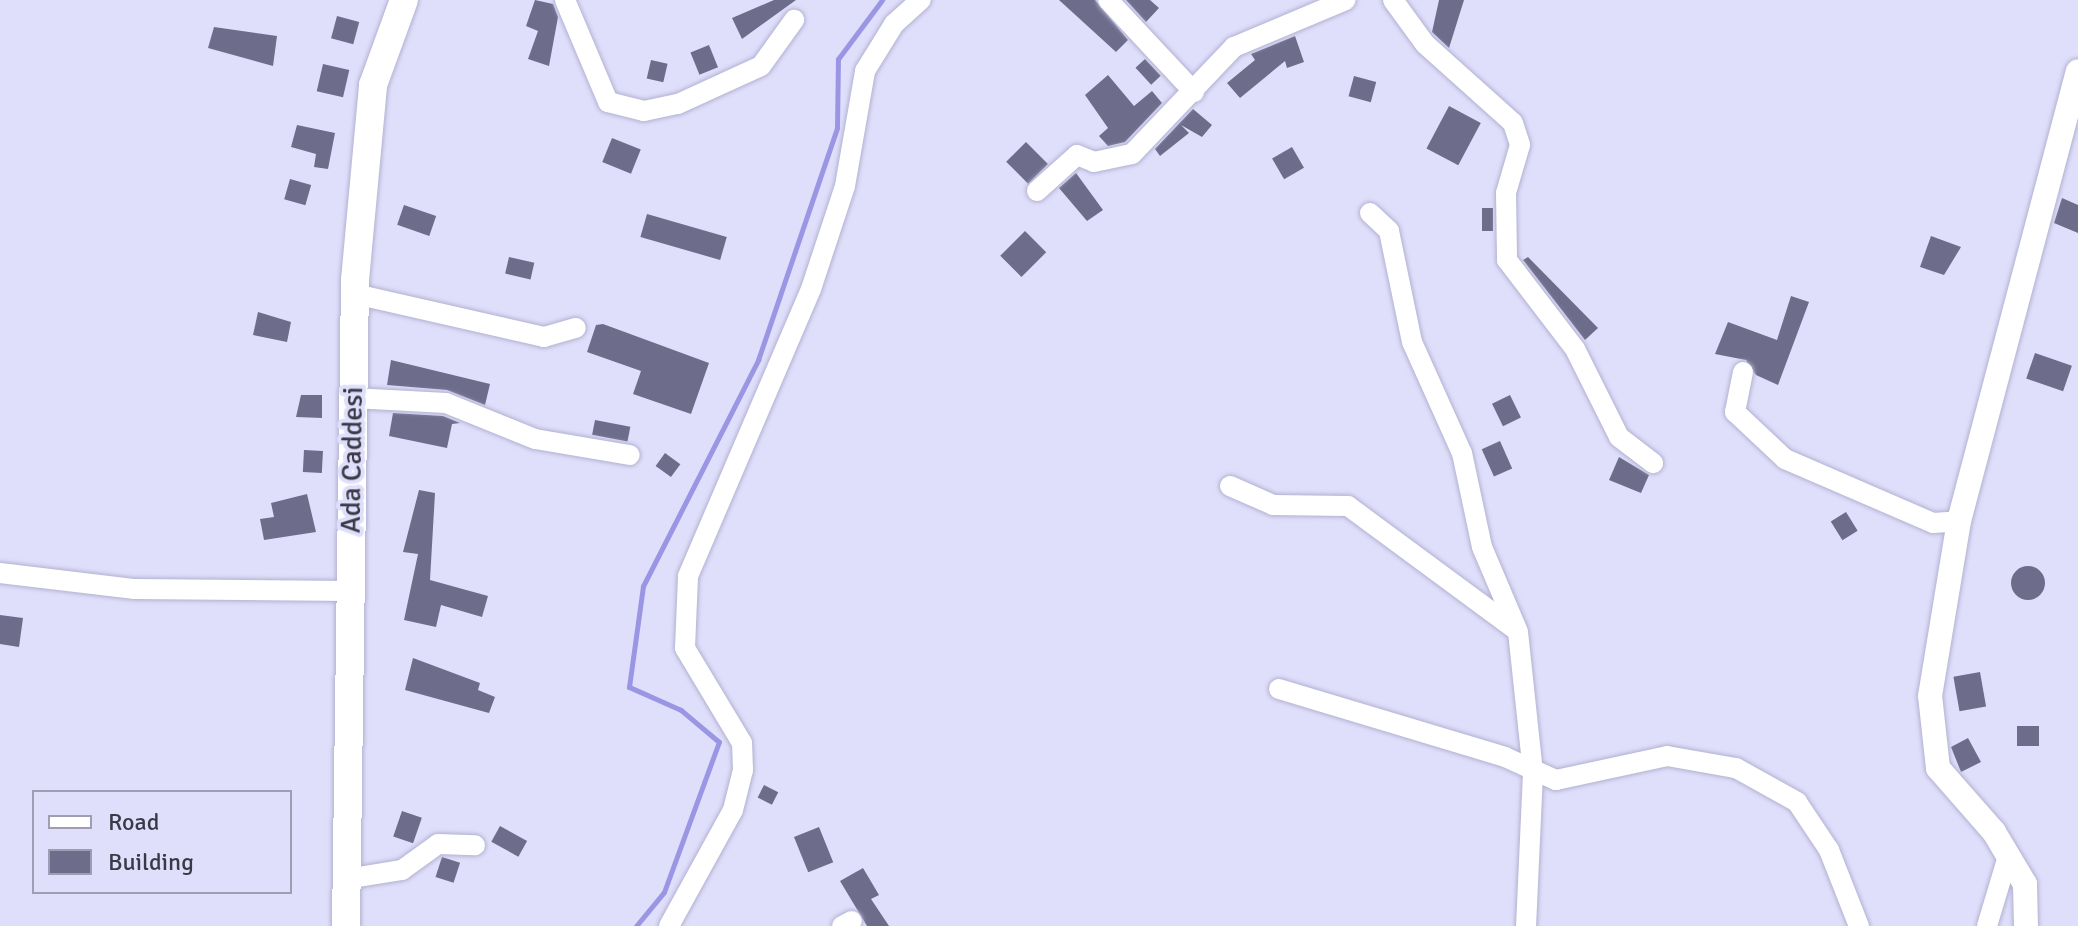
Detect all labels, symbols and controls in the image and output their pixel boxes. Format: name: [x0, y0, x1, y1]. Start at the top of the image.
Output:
street label: Ada Caddesi: [334, 386, 370, 534]
legend: [32, 790, 292, 894]
text: Road: [108, 807, 159, 837]
text: Building: [108, 847, 194, 877]

